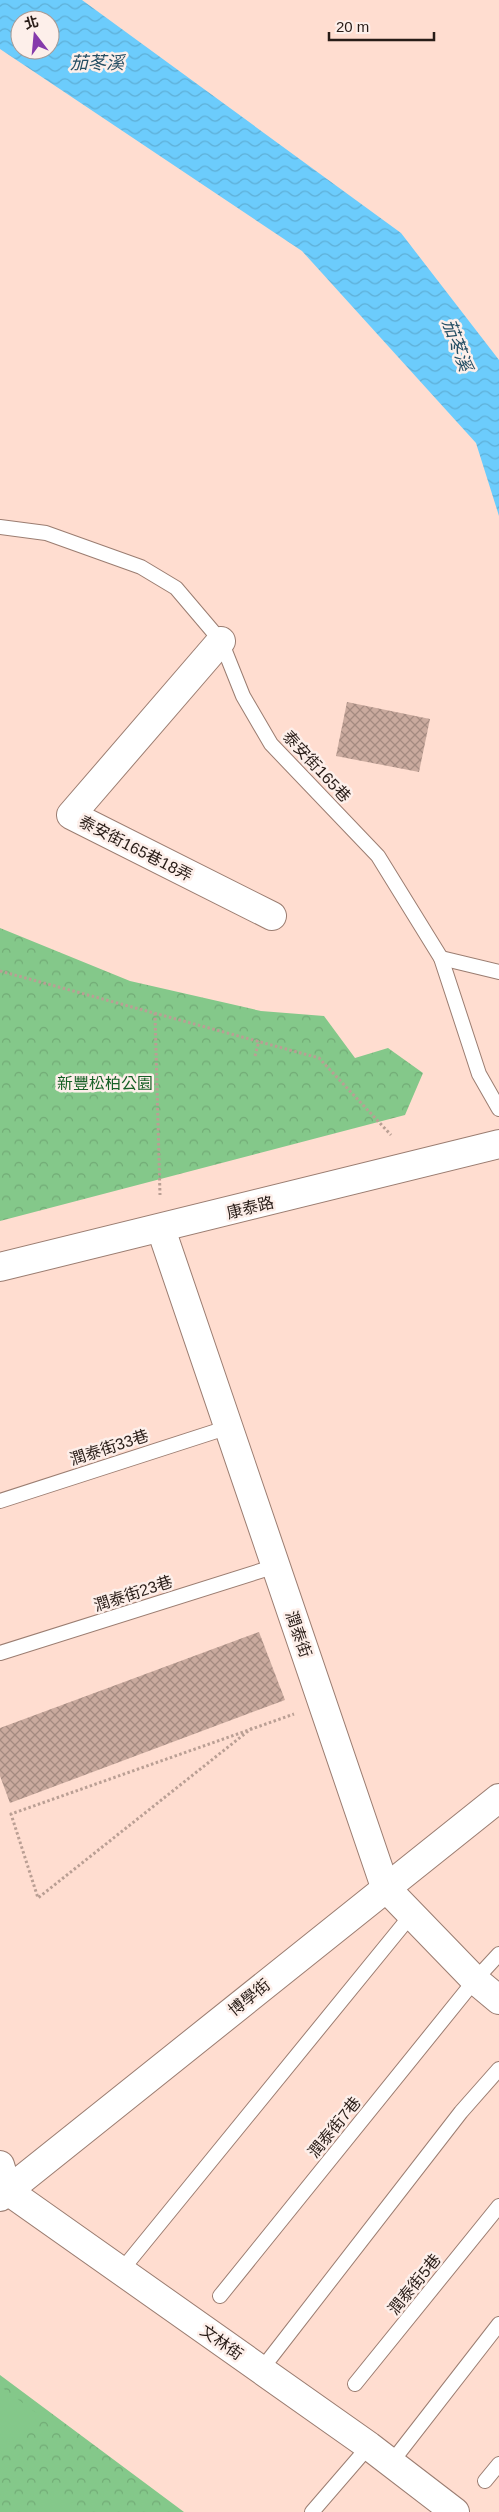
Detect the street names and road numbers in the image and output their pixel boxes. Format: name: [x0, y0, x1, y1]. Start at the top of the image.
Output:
street label: 泰安街165巷: [279, 727, 354, 805]
street label: 泰安街165巷18弄: [76, 813, 195, 884]
street label: 康泰路: [225, 1193, 275, 1222]
street label: 潤泰街33巷: [68, 1427, 151, 1468]
street label: 潤泰街23巷: [92, 1573, 175, 1614]
street label: 潤泰街: [283, 1609, 314, 1660]
street label: 博學街: [225, 1976, 273, 2019]
street label: 潤泰街7巷: [305, 2094, 364, 2161]
street label: 潤泰街5巷: [385, 2251, 444, 2318]
street label: 文林街: [197, 2322, 246, 2363]

